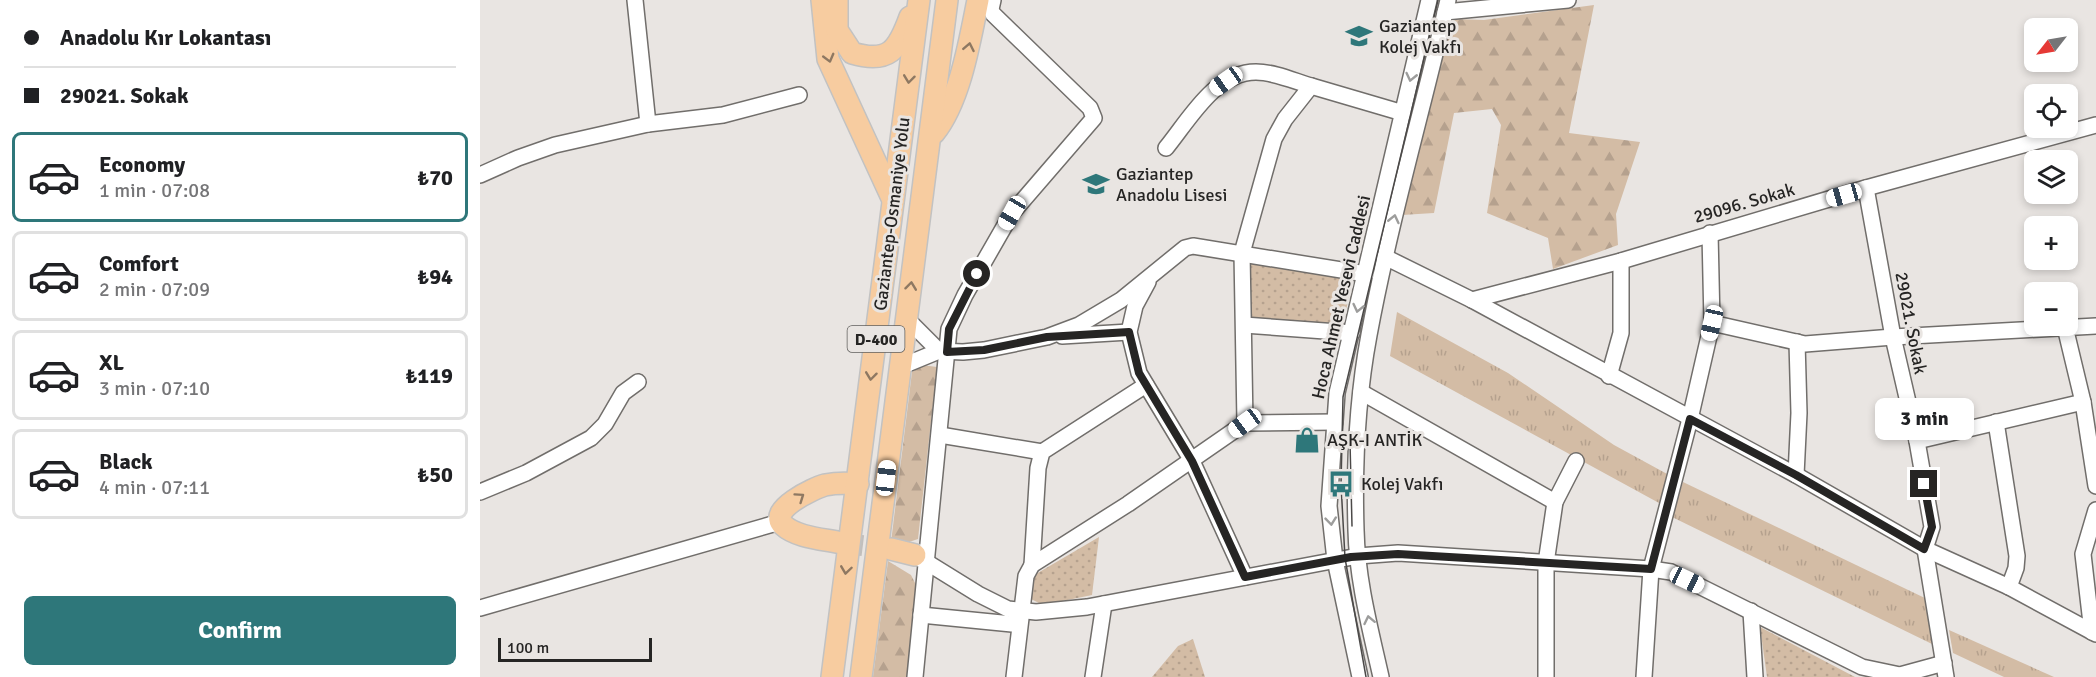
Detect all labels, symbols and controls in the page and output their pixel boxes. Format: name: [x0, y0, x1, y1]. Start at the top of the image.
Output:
place label: Gaziantep Kolej Vakfı: [1379, 15, 1461, 58]
north arrow: [2024, 18, 2078, 72]
map controls: [2024, 18, 2078, 336]
school or university icon: Gaziantep Kolej Vakfı: [1344, 21, 1374, 51]
text: Anadolu Kır Lokantası: [60, 24, 271, 51]
one-way arrow: [962, 42, 975, 52]
one-way arrow: [822, 53, 835, 63]
car: [1206, 63, 1246, 99]
one-way arrow: [1406, 72, 1419, 82]
one-way arrow: [903, 74, 915, 83]
text: 29021. Sokak: [60, 82, 189, 109]
button: locate: [2024, 84, 2078, 138]
street label: Gaziantep-Osmaniye Yolu: [869, 116, 915, 312]
icon: car: [27, 150, 81, 204]
button: layers: [2024, 150, 2078, 204]
text: Economy: [99, 151, 185, 178]
place label: Gaziantep Anadolu Lisesi: [1116, 163, 1227, 206]
text: ₺70: [417, 164, 453, 191]
school or university icon: Gaziantep Anadolu Lisesi: [1081, 169, 1111, 199]
text: 1 min · 07:08: [99, 178, 210, 203]
street label: 29096. Sokak: [1691, 178, 1797, 228]
car: [1824, 181, 1864, 209]
car: [995, 193, 1029, 233]
street label: Hoca Ahmet Yesevi Caddesi: [1307, 193, 1375, 401]
one-way arrow: [1387, 215, 1400, 225]
button: +: [2024, 216, 2078, 270]
icon: car: [27, 249, 81, 303]
text: Comfort: [99, 250, 179, 277]
route start: [963, 260, 990, 287]
text: ₺94: [417, 263, 453, 290]
street label: 29021. Sokak: [1890, 270, 1932, 376]
text: 2 min · 07:09: [99, 277, 210, 302]
one-way arrow: [904, 281, 917, 290]
button: −: [2024, 282, 2078, 336]
one-way arrow: [1352, 303, 1365, 313]
car: [1699, 303, 1725, 343]
road number: D-400: [848, 326, 904, 352]
icon: car: [27, 348, 81, 402]
text: XL: [99, 349, 124, 376]
text: ₺119: [405, 362, 453, 389]
one-way arrow: [865, 372, 878, 381]
text: 3 min · 07:10: [99, 376, 210, 401]
callout: 3 min: [1874, 397, 1974, 439]
car: [1225, 405, 1265, 441]
text: 3 min: [1900, 406, 1949, 431]
shop icon: AŞK-I ANTİK: [1292, 425, 1322, 455]
place label: AŞK-I ANTİK: [1327, 429, 1422, 451]
icon: car: [27, 447, 81, 501]
text: Black: [99, 448, 153, 475]
car: [875, 459, 897, 497]
text: ₺50: [417, 461, 453, 488]
bus stop icon: Kolej Vakfı: [1326, 469, 1356, 499]
route end: [1910, 470, 1937, 497]
place label: Kolej Vakfı: [1361, 473, 1443, 495]
text: 4 min · 07:11: [99, 475, 210, 500]
one-way arrow: [794, 493, 805, 504]
one-way arrow: [1324, 517, 1337, 526]
car: [1667, 564, 1707, 596]
one-way arrow: [841, 565, 853, 574]
button: Confirm: [24, 596, 456, 665]
one-way arrow: [1363, 615, 1376, 625]
scale bar: [498, 635, 652, 662]
text: 100 m: [507, 638, 549, 658]

